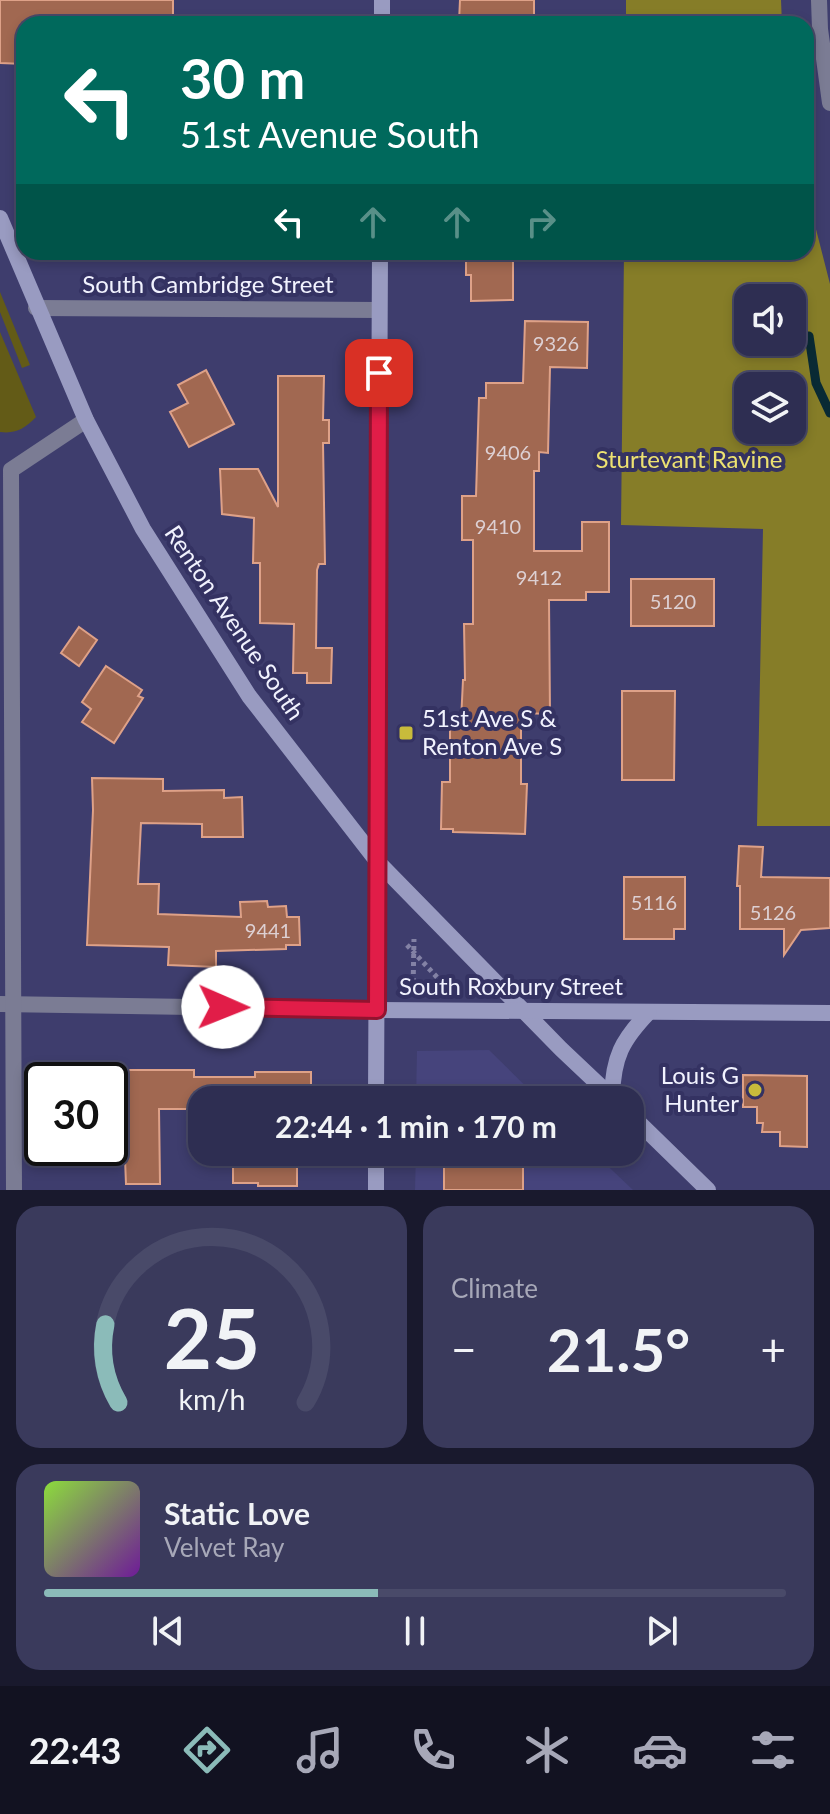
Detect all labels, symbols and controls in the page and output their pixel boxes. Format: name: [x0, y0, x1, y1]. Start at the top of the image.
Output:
text: 30 m: [180, 44, 305, 111]
icon: left: [48, 48, 152, 152]
text: 51st Avenue South: [180, 112, 480, 156]
icon: left: [267, 200, 311, 244]
icon: ahead: [351, 200, 395, 244]
icon: ahead: [435, 200, 479, 244]
icon: right: [519, 200, 563, 244]
street label: South Cambridge Street: [82, 269, 334, 298]
map controls: [734, 284, 806, 444]
button: sound: [734, 284, 806, 356]
house number: 9326: [533, 331, 579, 355]
pin: [345, 339, 413, 407]
icon: arrive: [357, 351, 401, 395]
button: layers: [734, 372, 806, 444]
house number: 9406: [485, 440, 531, 464]
park label: Sturtevant Ravine: [596, 444, 782, 473]
house number: 9410: [475, 514, 521, 538]
street label: Renton Avenue South: [159, 519, 311, 725]
house number: 9412: [516, 565, 562, 589]
house number: 5120: [650, 589, 696, 613]
place label: 51st Ave S & Renton Ave S: [422, 703, 562, 760]
marker: 51st Ave S & Renton Ave S: [397, 724, 415, 742]
house number: 5116: [631, 890, 677, 914]
house number: 5126: [750, 900, 796, 924]
house number: 9441: [245, 918, 291, 942]
position arrow: [181, 965, 265, 1049]
street label: South Roxbury Street: [399, 971, 623, 1000]
place label: Louis G Hunter: [661, 1060, 739, 1117]
speed limit sign: 30: [24, 1062, 128, 1166]
marker: Louis G Hunter: [746, 1081, 764, 1099]
text: 22:44 · 1 min · 170 m: [275, 1108, 557, 1144]
text: Climate: [451, 1272, 538, 1304]
text: 25: [163, 1287, 260, 1387]
text: 21.5°: [547, 1313, 690, 1385]
text: −: [451, 1323, 477, 1375]
text: +: [760, 1323, 786, 1375]
text: km/h: [178, 1382, 245, 1416]
text: Static Love: [164, 1495, 310, 1531]
text: Velvet Ray: [164, 1531, 284, 1563]
icon: previous: [146, 1609, 190, 1653]
icon: pause: [393, 1609, 437, 1653]
icon: next: [640, 1609, 684, 1653]
icon: directions: [179, 1722, 235, 1778]
icon: music: [292, 1722, 348, 1778]
icon: phone: [405, 1722, 461, 1778]
icon: climate: [519, 1722, 575, 1778]
icon: car: [632, 1722, 688, 1778]
icon: filters: [745, 1722, 801, 1778]
text: 22:43: [29, 1728, 121, 1772]

